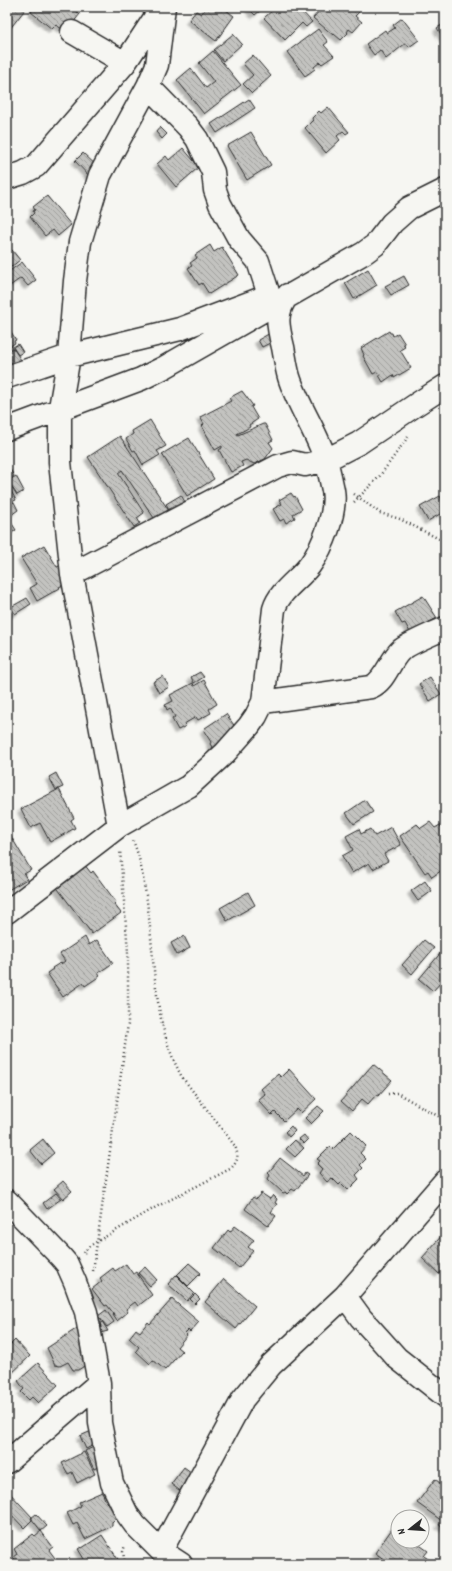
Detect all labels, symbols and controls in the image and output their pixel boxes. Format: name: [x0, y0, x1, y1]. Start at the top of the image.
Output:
north arrow: [390, 1509, 430, 1549]
text: N: [394, 1526, 411, 1536]

